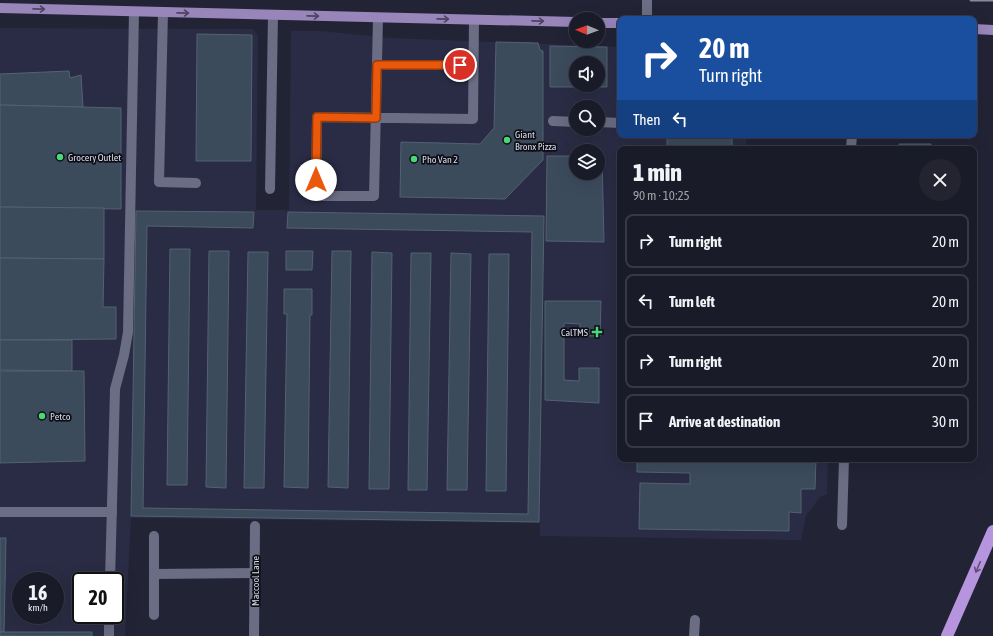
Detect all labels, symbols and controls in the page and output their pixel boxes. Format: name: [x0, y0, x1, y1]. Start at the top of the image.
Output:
one-way arrow: [32, 5, 45, 13]
one-way arrow: [176, 9, 189, 17]
one-way arrow: [306, 12, 319, 20]
north arrow: [569, 12, 605, 48]
map controls: [569, 12, 605, 180]
one-way arrow: [436, 15, 449, 23]
one-way arrow: [531, 18, 544, 25]
icon: right: [633, 32, 685, 84]
text: 20 m: [699, 32, 749, 64]
pin: [443, 48, 477, 82]
icon: arrive: [449, 54, 471, 76]
button: sound: [569, 56, 605, 92]
text: Turn right: [699, 65, 762, 86]
button: search: [569, 100, 605, 136]
icon: left: [669, 108, 691, 130]
text: Then: [633, 111, 661, 128]
place label: Giant Bronx Pizza: [515, 129, 557, 152]
marker: Giant Bronx Pizza: [502, 135, 512, 145]
button: layers: [569, 144, 605, 180]
marker: Grocery Outlet: [55, 152, 65, 162]
place label: Grocery Outlet: [68, 152, 121, 163]
marker: Pho Van 2: [409, 154, 419, 164]
place label: Pho Van 2: [422, 154, 458, 165]
position arrow: [295, 159, 337, 201]
text: 1 min: [633, 159, 682, 186]
button: close: [919, 159, 961, 201]
text: 90 m · 10:25: [633, 188, 690, 203]
icon: right: [635, 230, 657, 252]
text: Turn right: [669, 233, 722, 250]
text: 20 m: [932, 233, 959, 250]
icon: left: [635, 290, 657, 312]
text: Turn left: [669, 293, 715, 310]
text: 20 m: [932, 293, 959, 310]
marker: CalTMS: [591, 326, 603, 338]
place label: CalTMS: [561, 327, 588, 338]
icon: right: [635, 350, 657, 372]
text: Turn right: [669, 353, 722, 370]
text: 20 m: [932, 353, 959, 370]
icon: arrive: [635, 410, 657, 432]
marker: Petco: [37, 411, 47, 421]
place label: Petco: [50, 411, 71, 422]
text: Arrive at destination: [669, 413, 780, 430]
text: 30 m: [932, 413, 959, 430]
street label: Maccool Lane: [250, 556, 261, 606]
one-way arrow: [974, 561, 981, 573]
speed limit sign: 20: [72, 572, 124, 624]
text: 16: [29, 581, 47, 604]
text: km/h: [28, 602, 48, 613]

